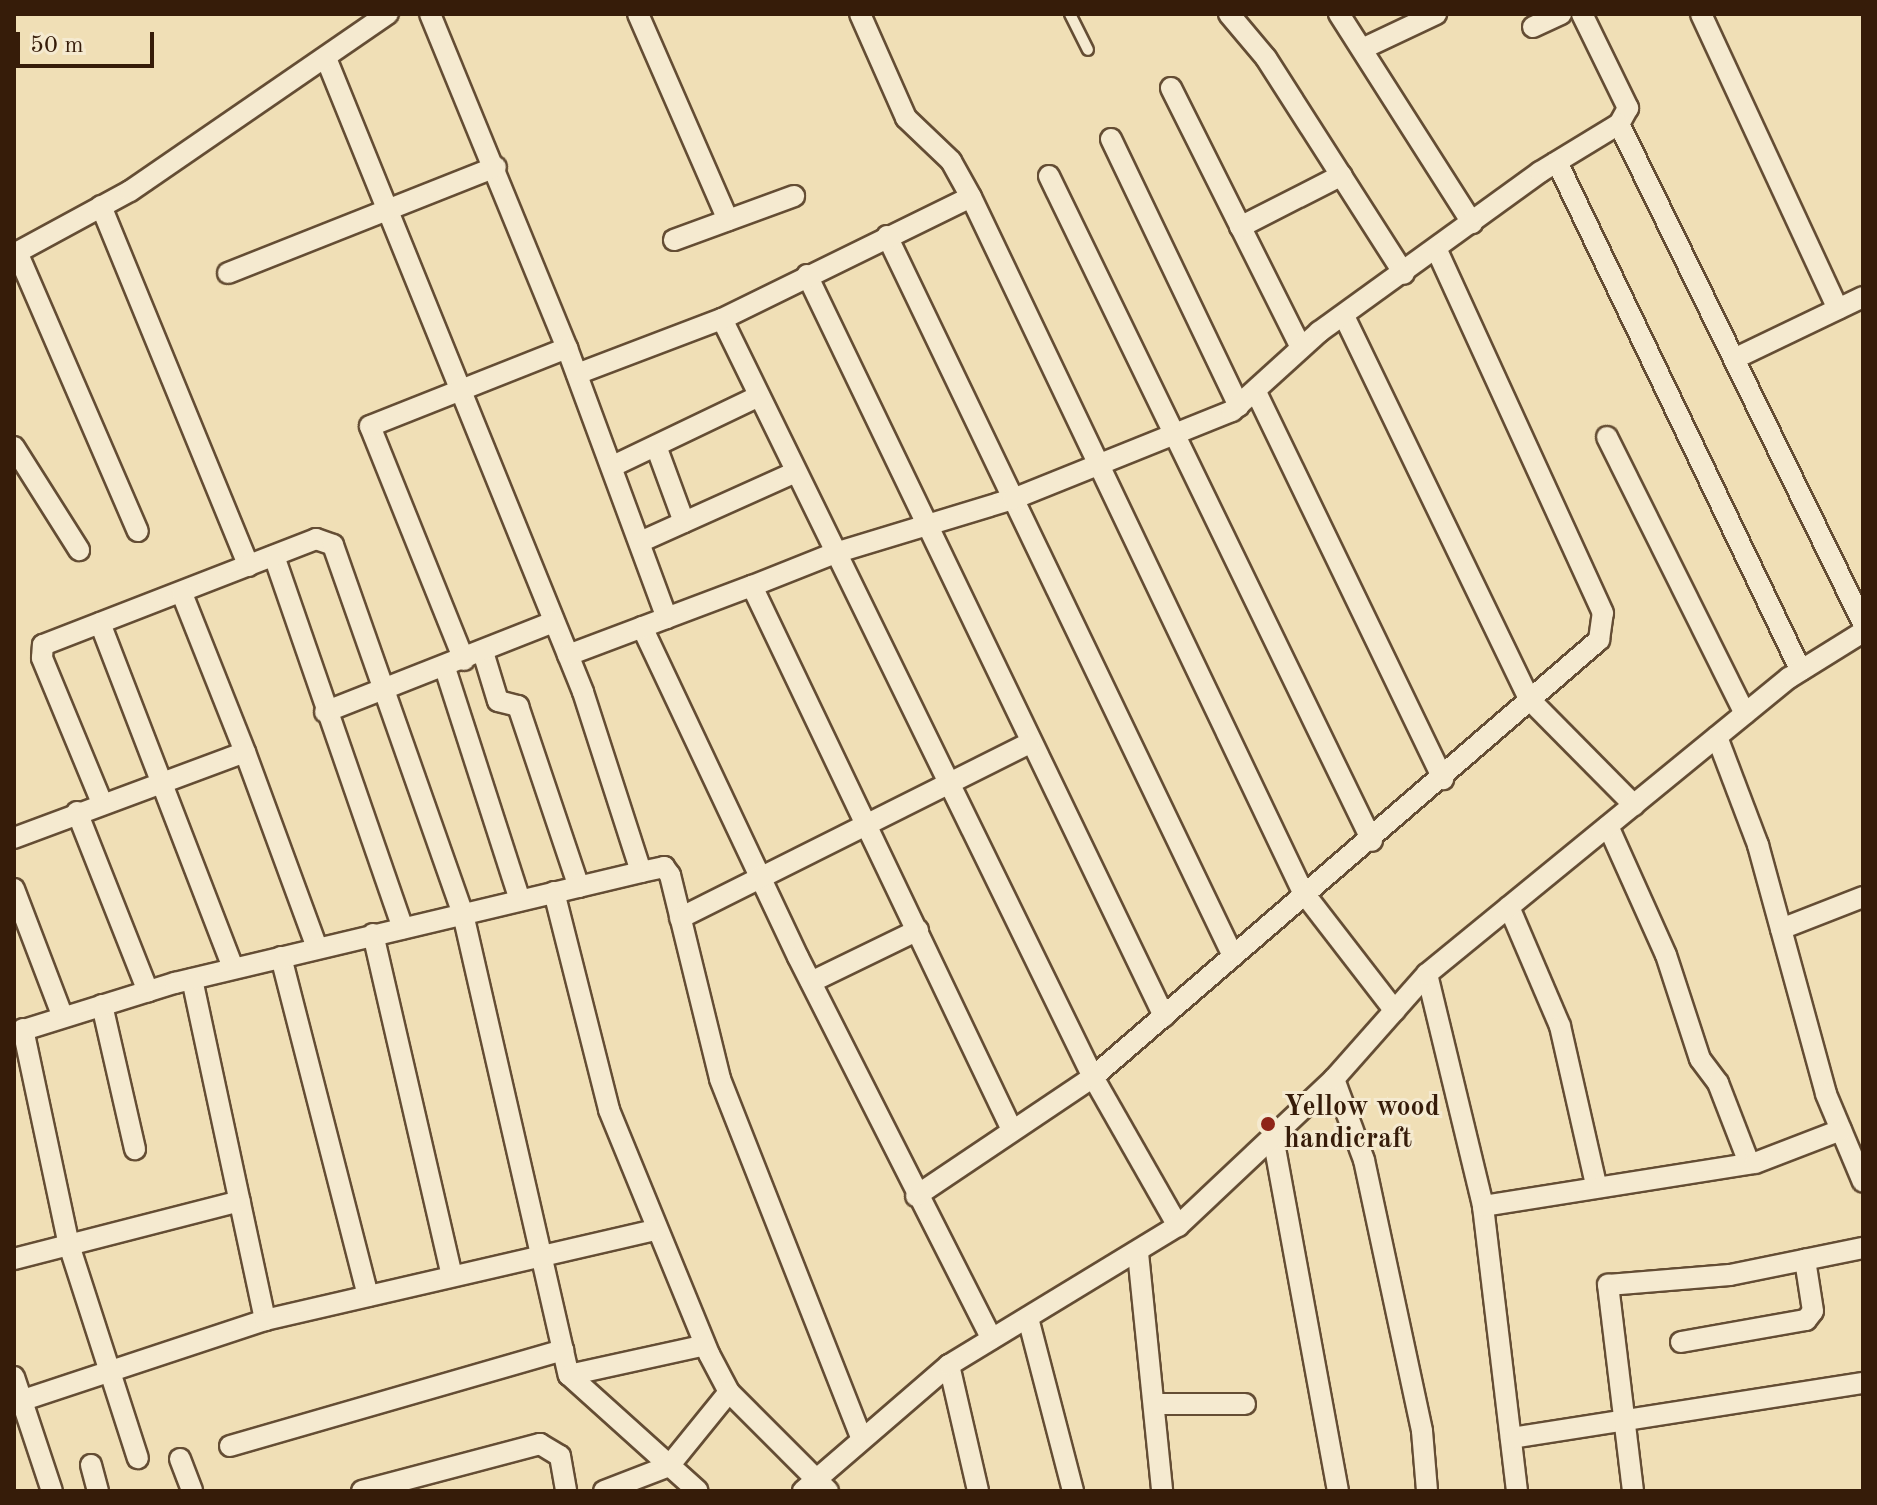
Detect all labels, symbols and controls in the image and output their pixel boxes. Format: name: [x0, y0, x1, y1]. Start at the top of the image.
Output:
scale bar: [20, 16, 158, 66]
text: 50 m: [30, 34, 84, 58]
place label: Yellow wood handicraft: [1284, 1091, 1440, 1157]
marker: Yellow wood handicraft: [1259, 1115, 1277, 1133]

